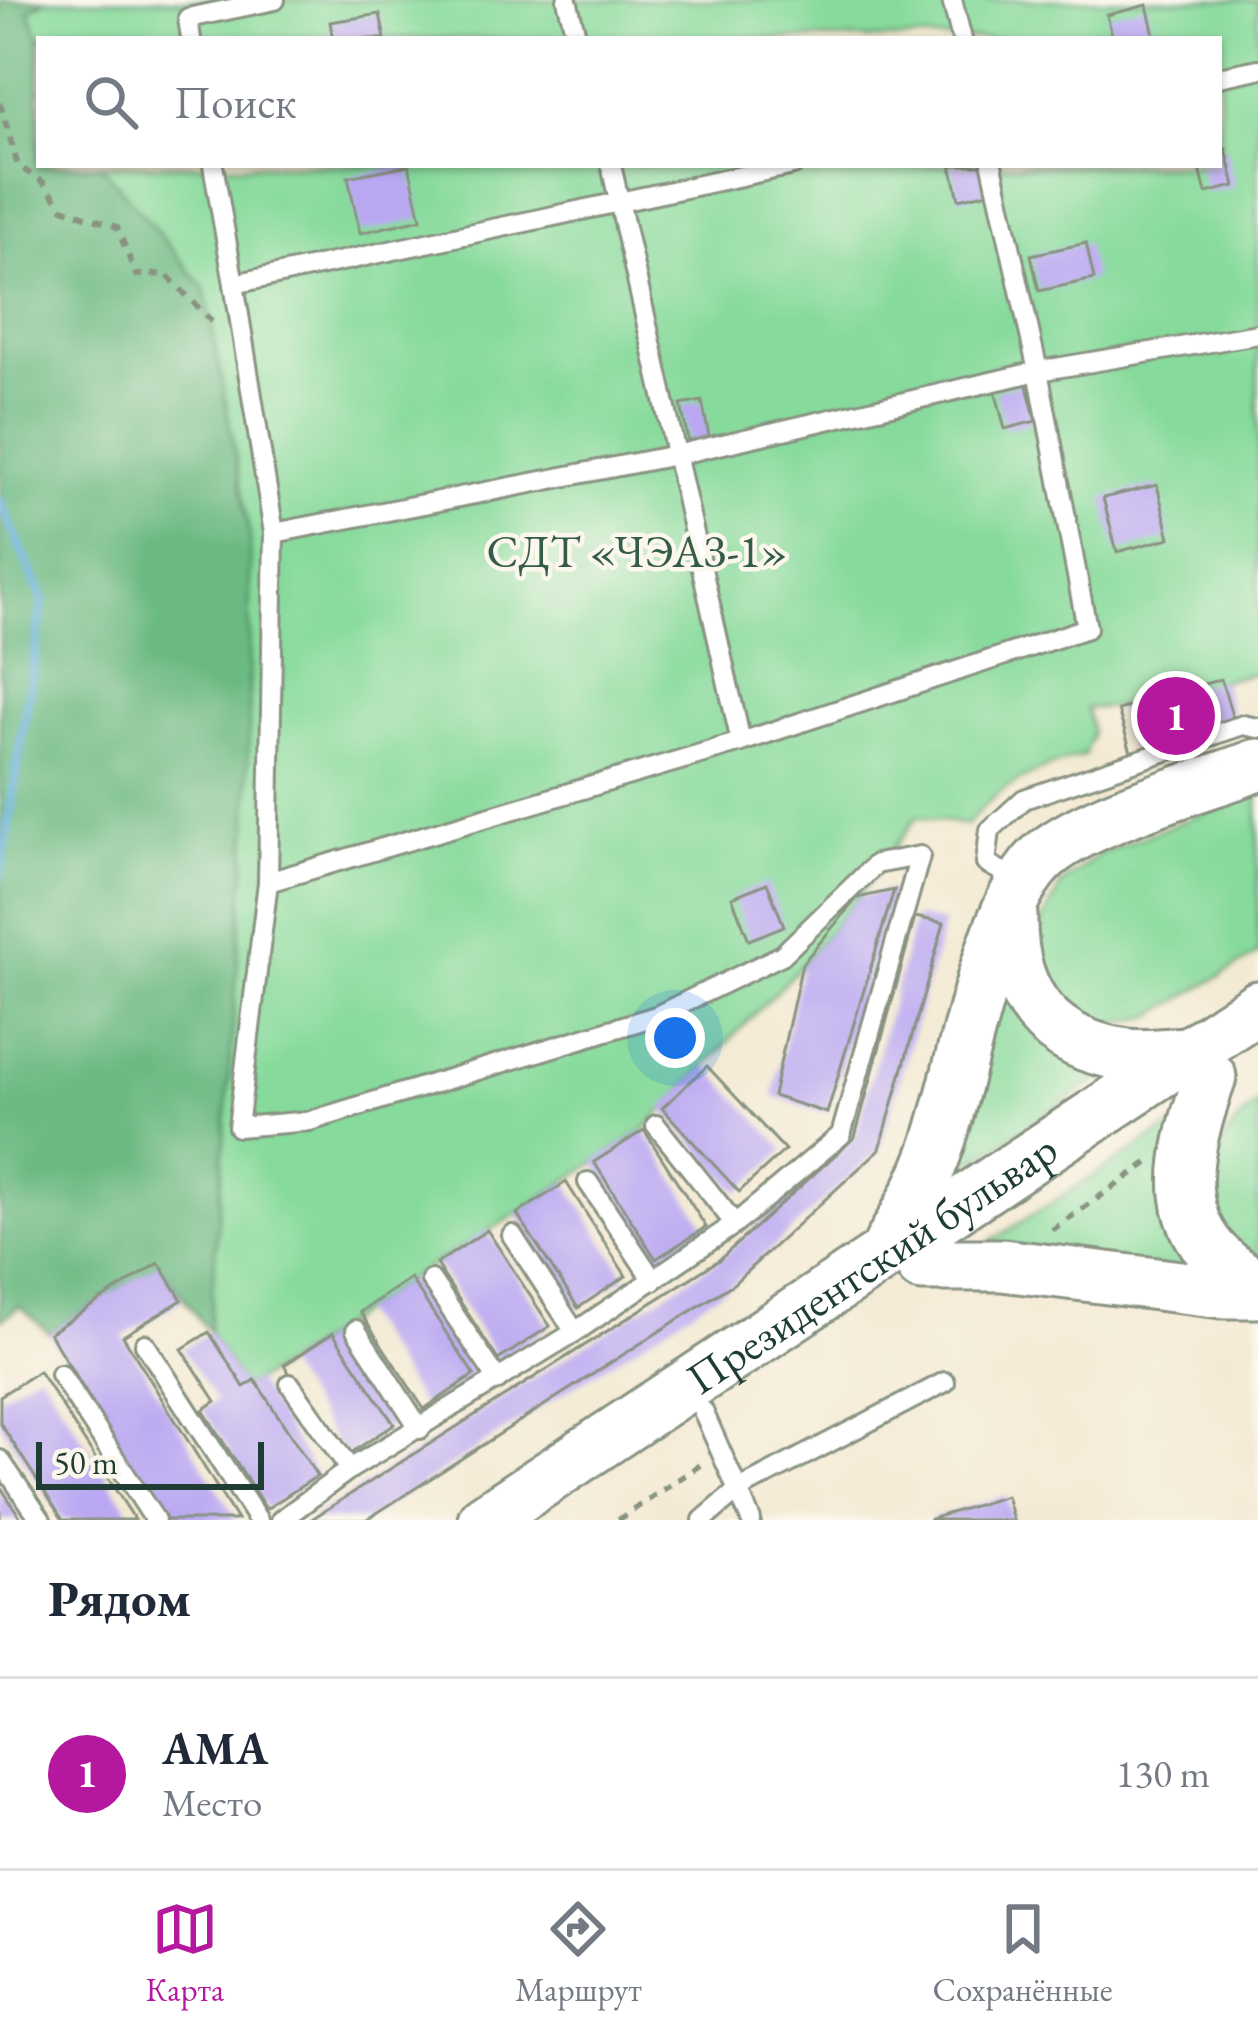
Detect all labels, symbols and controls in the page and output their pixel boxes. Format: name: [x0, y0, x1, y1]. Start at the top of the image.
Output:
search box: [36, 36, 1222, 168]
icon: search: [78, 69, 144, 135]
text: Поиск: [174, 73, 296, 131]
park label: СДТ «ЧЭАЗ-1»: [487, 522, 787, 580]
pin: 1: [1137, 671, 1215, 761]
your location: [645, 1008, 705, 1068]
street label: Президентский бульвар: [675, 1119, 1068, 1407]
scale bar: [36, 1436, 264, 1489]
text: 50 m: [54, 1441, 118, 1484]
text: Рядом: [48, 1565, 191, 1631]
text: АМА: [162, 1719, 268, 1777]
text: 1: [77, 1748, 97, 1799]
text: 130 m: [1116, 1748, 1210, 1799]
text: Место: [162, 1777, 262, 1828]
tab: Карта: [145, 1896, 224, 2011]
tab: Маршрут: [515, 1896, 642, 2011]
tab: Сохранённые: [933, 1896, 1113, 2011]

